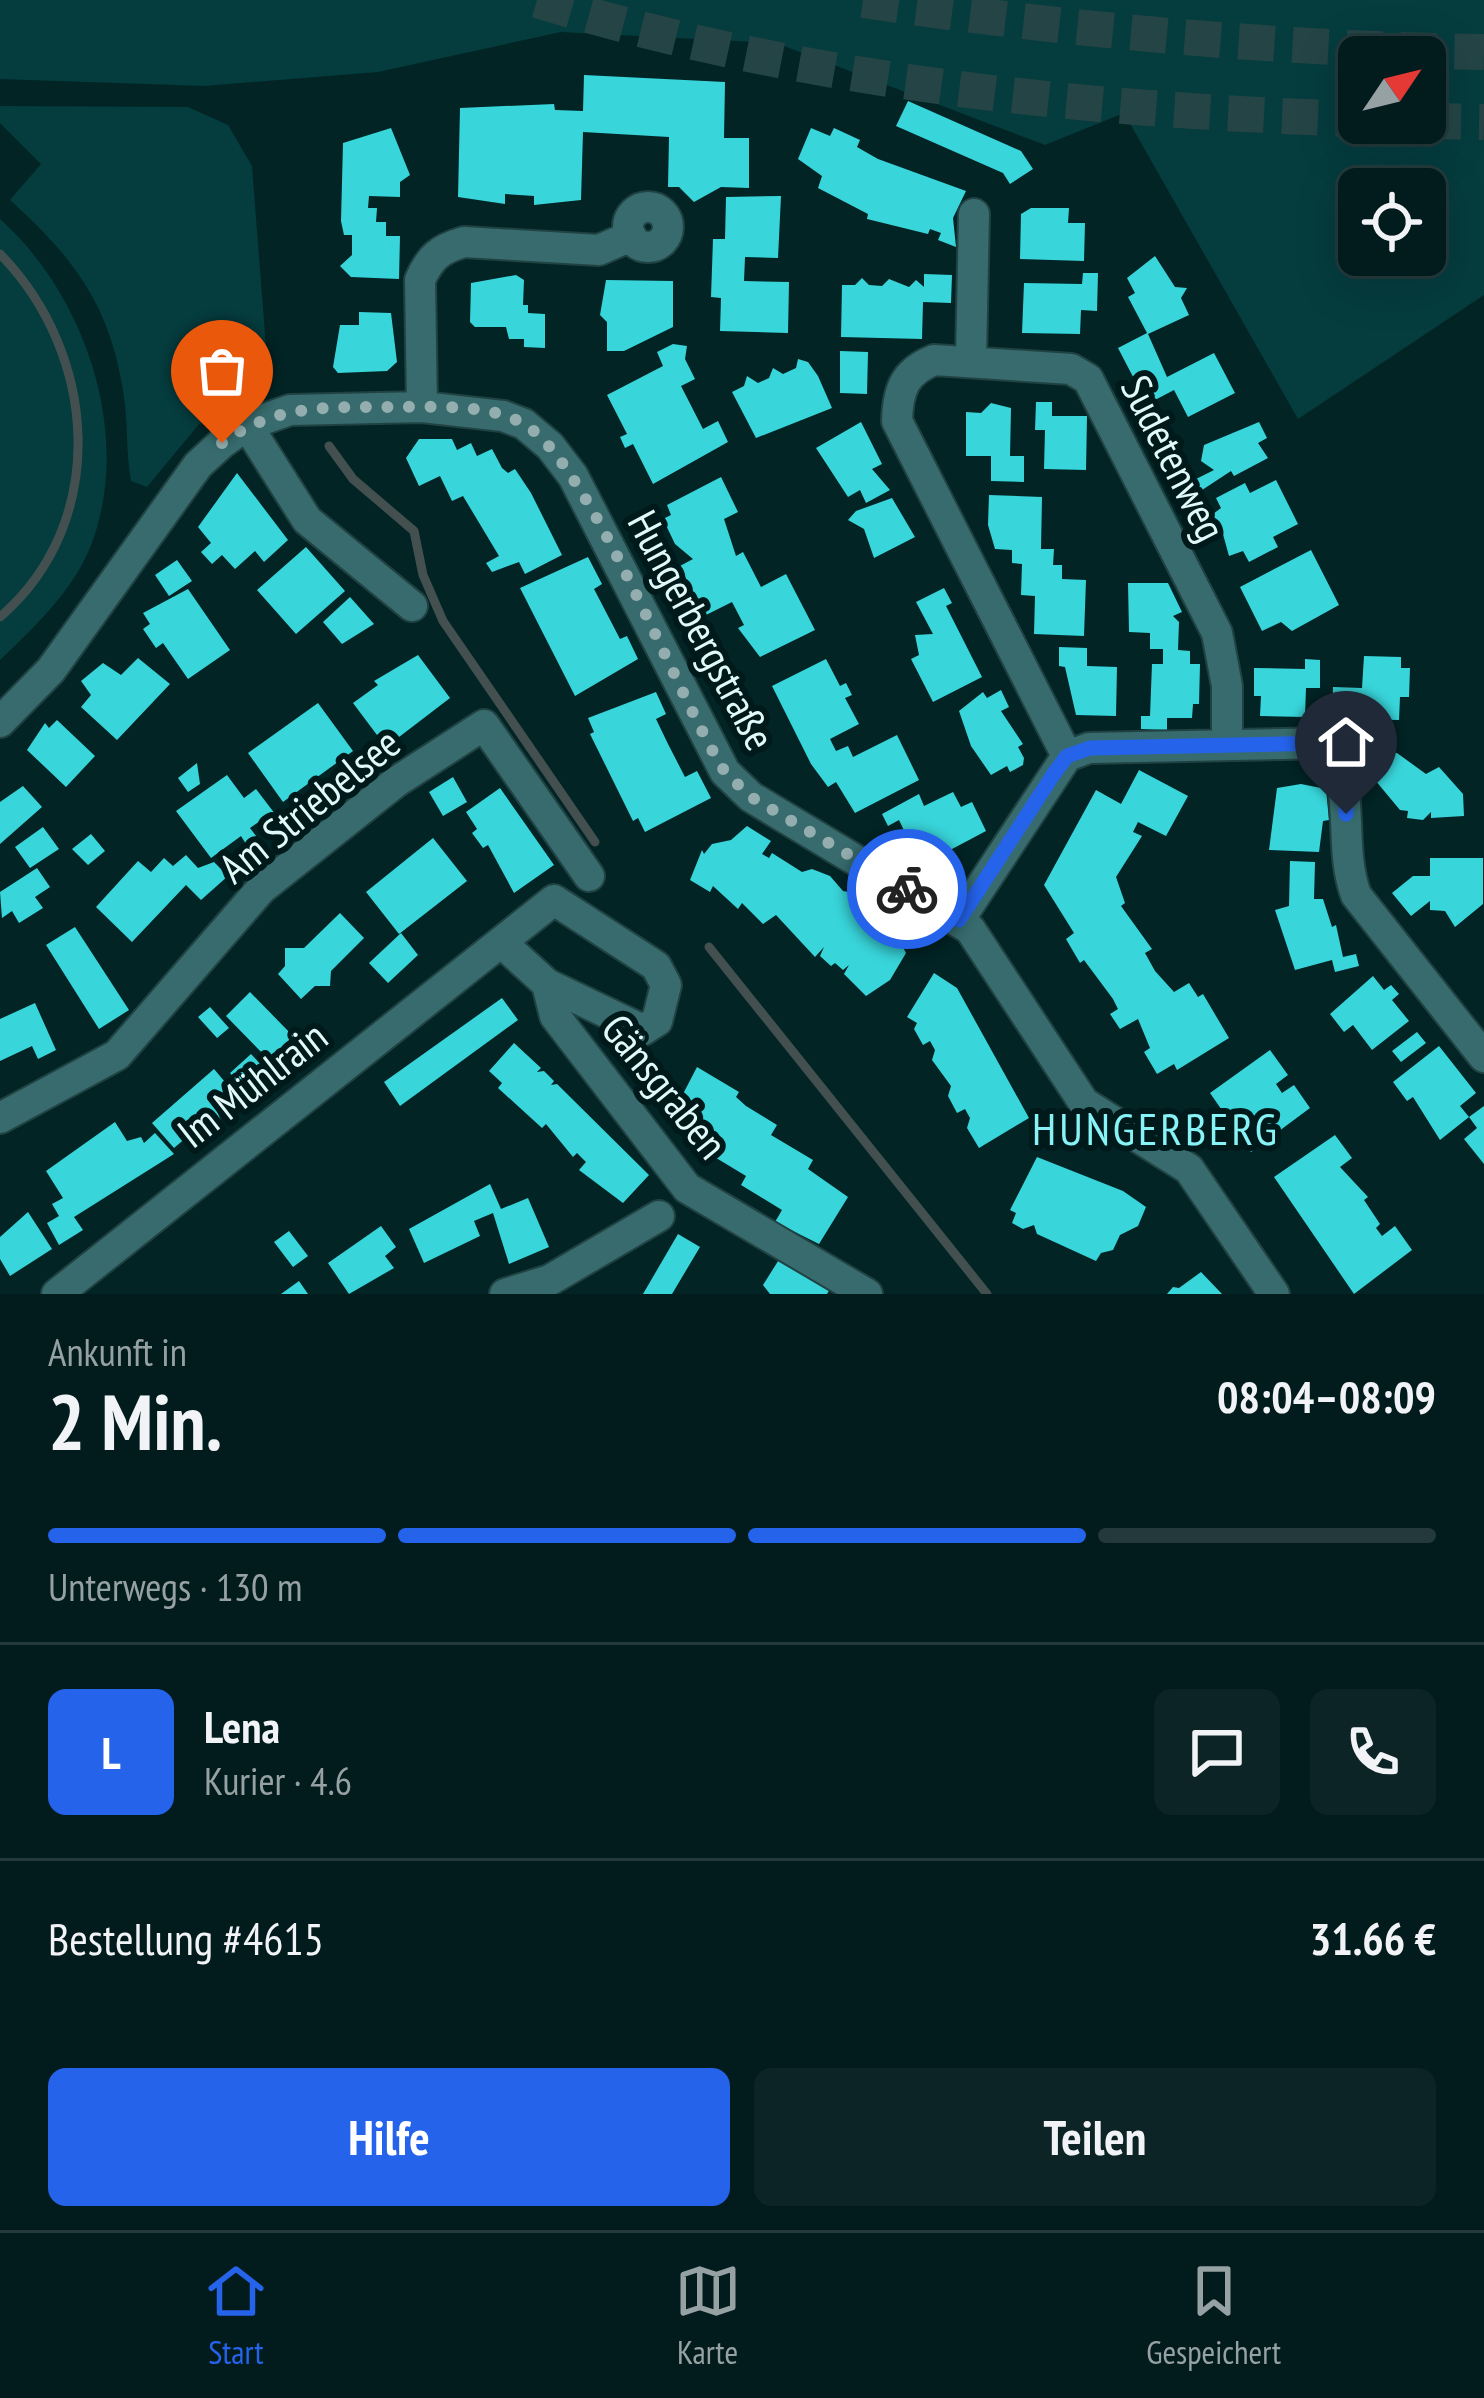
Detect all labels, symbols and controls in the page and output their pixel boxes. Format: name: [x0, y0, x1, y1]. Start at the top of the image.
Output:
north arrow: [1338, 36, 1446, 144]
map controls: [1338, 36, 1446, 276]
button: locate: [1338, 168, 1446, 276]
pin: [171, 320, 273, 443]
icon: bag: [189, 338, 255, 404]
street label: Sudetenweg: [1109, 366, 1239, 550]
street label: Hungerbergstraße: [616, 501, 788, 759]
pin: [1295, 691, 1397, 814]
icon: home: [1313, 709, 1379, 775]
street label: Am Striebelsee: [207, 715, 411, 895]
courier: [847, 829, 967, 949]
icon: bike: [874, 856, 940, 922]
street label: Gänsgraben: [590, 1002, 740, 1170]
street label: Im Mühlrain: [166, 1008, 338, 1160]
district label: HUNGERBERG: [1032, 1099, 1280, 1157]
text: Ankunft in: [48, 1326, 187, 1377]
text: 08:04–08:09: [1217, 1367, 1436, 1425]
text: 2 Min.: [48, 1371, 222, 1472]
text: Unterwegs · 130 m: [48, 1561, 302, 1612]
button: chat: [1154, 1689, 1280, 1815]
button: phone: [1310, 1689, 1436, 1815]
text: Lena: [204, 1697, 280, 1755]
text: L: [101, 1723, 121, 1781]
text: Kurier · 4.6: [204, 1755, 352, 1806]
text: Bestellung #4615: [48, 1909, 324, 1967]
text: 31.66 €: [1310, 1909, 1436, 1967]
button: Hilfe: [48, 2068, 730, 2206]
button: Teilen: [754, 2068, 1436, 2206]
tab: Start: [203, 2258, 269, 2373]
tab: Karte: [675, 2258, 741, 2373]
tab: Gespeichert: [1146, 2258, 1281, 2373]

